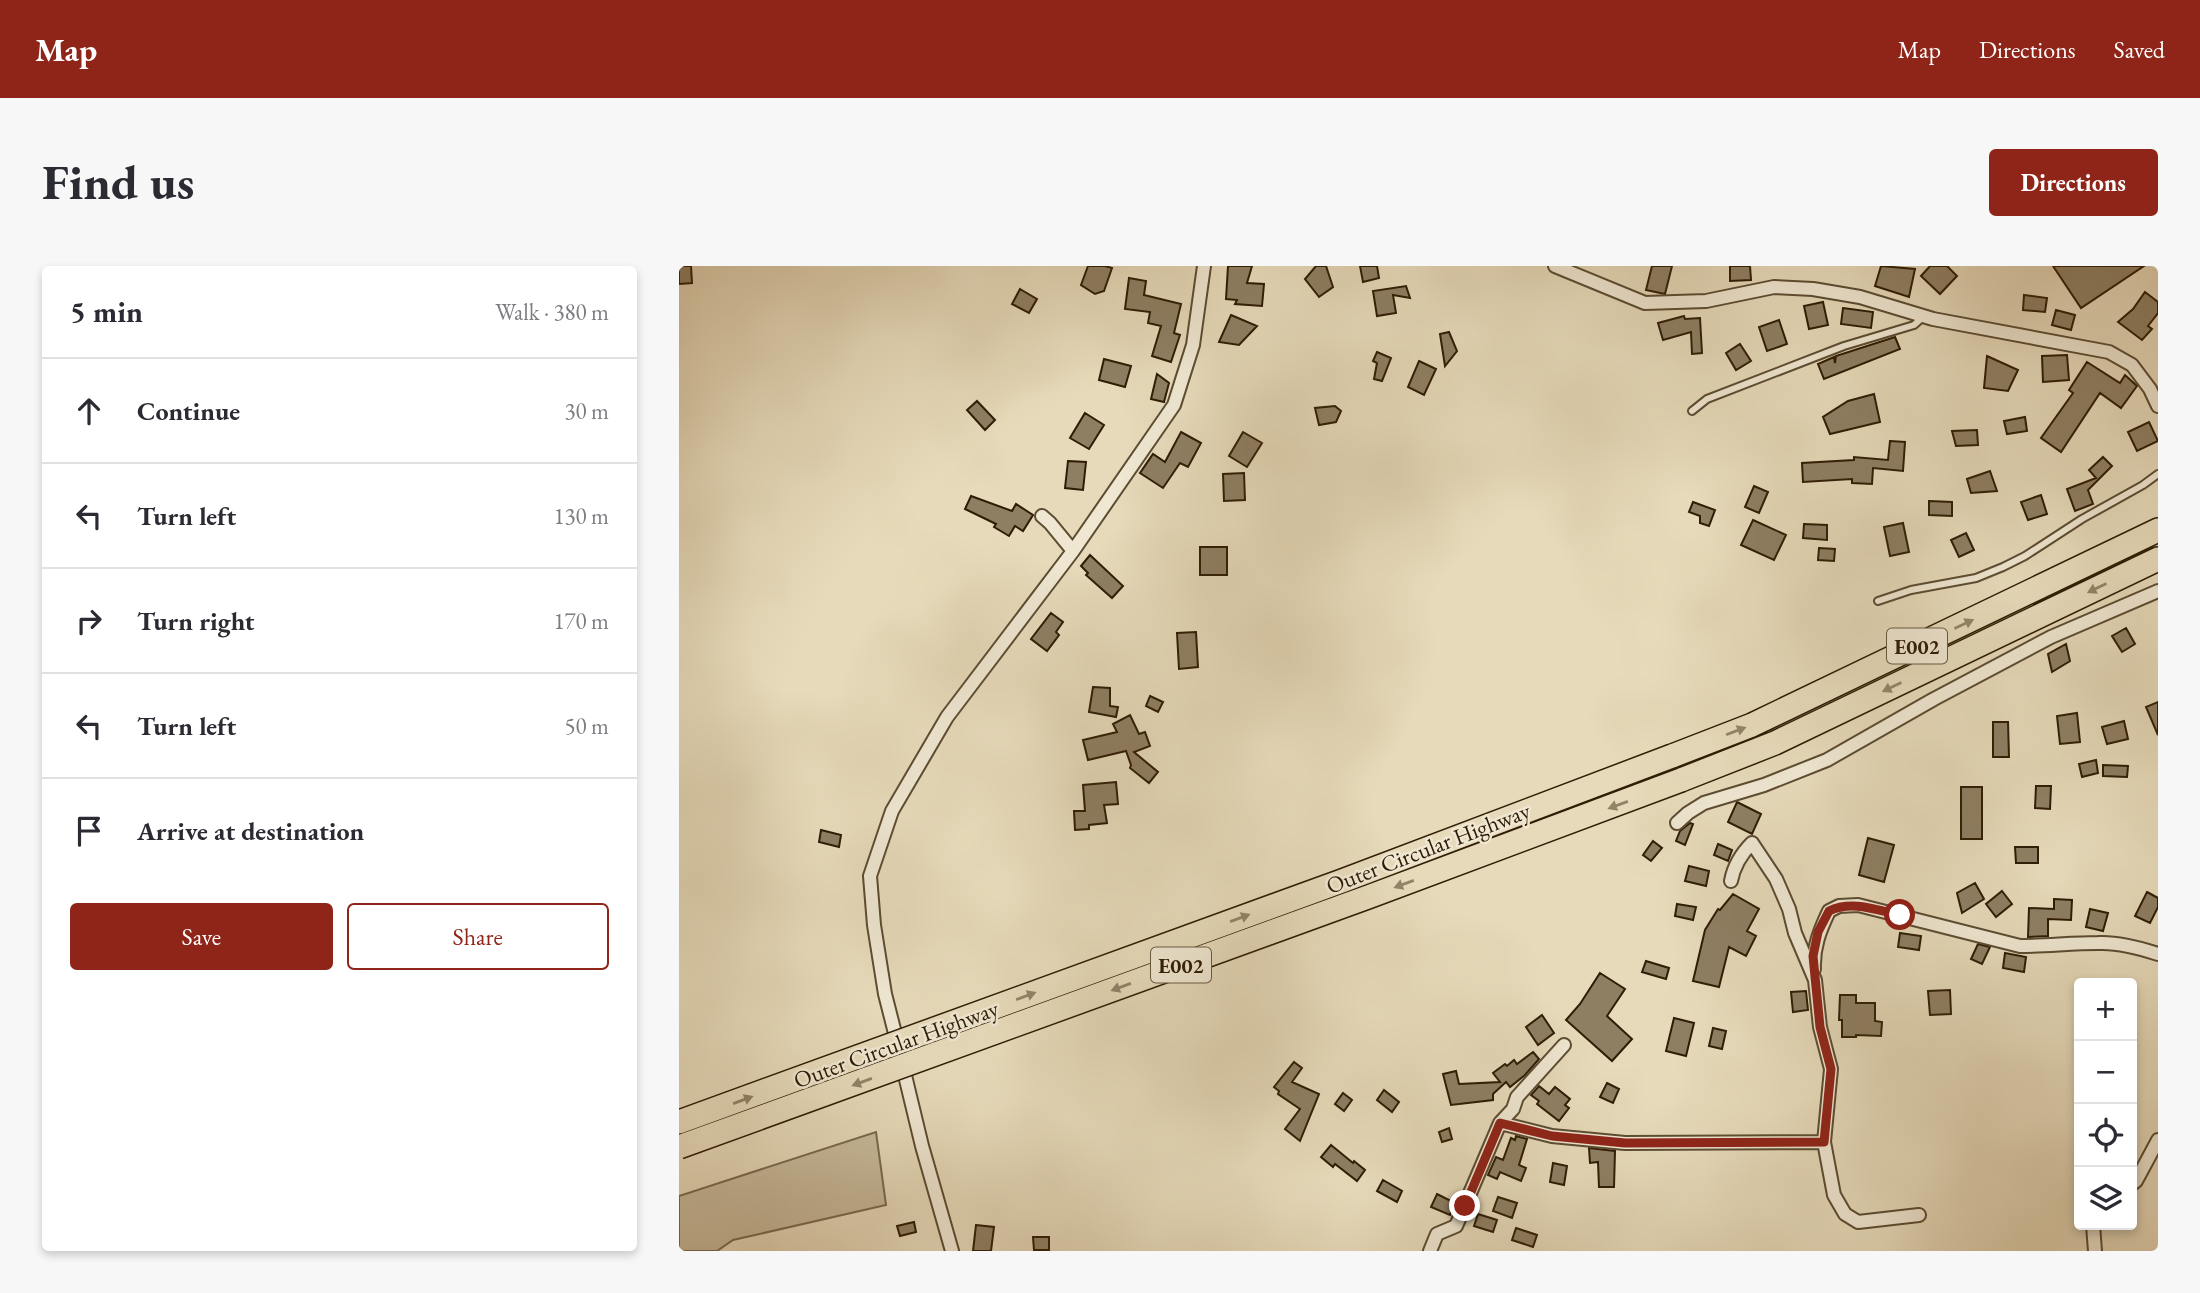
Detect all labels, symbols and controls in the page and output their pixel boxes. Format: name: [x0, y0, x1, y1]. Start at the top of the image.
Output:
text: Map: [35, 28, 97, 71]
text: Map: [1898, 34, 1941, 65]
text: Directions: [1979, 34, 2076, 65]
text: Saved: [2114, 34, 2165, 65]
button: Directions: [1989, 149, 2158, 216]
text: Find us: [42, 150, 194, 214]
text: 5 min: [70, 292, 143, 331]
text: Walk · 380 m: [495, 297, 609, 327]
icon: ahead: [70, 392, 108, 430]
text: Continue: [137, 394, 240, 428]
text: 30 m: [564, 396, 609, 426]
icon: left: [70, 497, 108, 535]
text: Turn left: [137, 499, 236, 533]
text: 130 m: [553, 501, 609, 531]
one-way arrow: [2087, 583, 2107, 594]
icon: right: [70, 602, 108, 640]
text: Turn right: [137, 604, 255, 638]
text: 170 m: [553, 606, 609, 636]
one-way arrow: [1954, 618, 1974, 630]
road number: E002: [1887, 628, 1947, 664]
one-way arrow: [1882, 682, 1902, 693]
icon: left: [70, 707, 108, 745]
text: Turn left: [137, 709, 236, 743]
text: 50 m: [564, 711, 609, 741]
one-way arrow: [1725, 725, 1746, 736]
street label: Outer Circular Highway: [1322, 795, 1535, 901]
one-way arrow: [1607, 800, 1628, 811]
icon: arrive: [70, 812, 108, 850]
text: Arrive at destination: [137, 814, 364, 848]
one-way arrow: [1394, 878, 1415, 889]
route start: [1884, 899, 1915, 930]
button: Save: [70, 903, 333, 970]
button: Share: [347, 903, 609, 970]
one-way arrow: [1229, 912, 1250, 923]
road number: E002: [1151, 948, 1211, 982]
map controls: [2074, 978, 2137, 1230]
button: +: [2074, 978, 2137, 1041]
one-way arrow: [1111, 982, 1132, 993]
one-way arrow: [1015, 990, 1036, 1001]
street label: Outer Circular Highway: [789, 993, 1004, 1095]
button: −: [2074, 1041, 2137, 1104]
one-way arrow: [851, 1076, 872, 1087]
one-way arrow: [733, 1094, 754, 1105]
button: locate: [2074, 1104, 2137, 1167]
button: layers: [2074, 1167, 2137, 1230]
route end: [1449, 1190, 1480, 1221]

